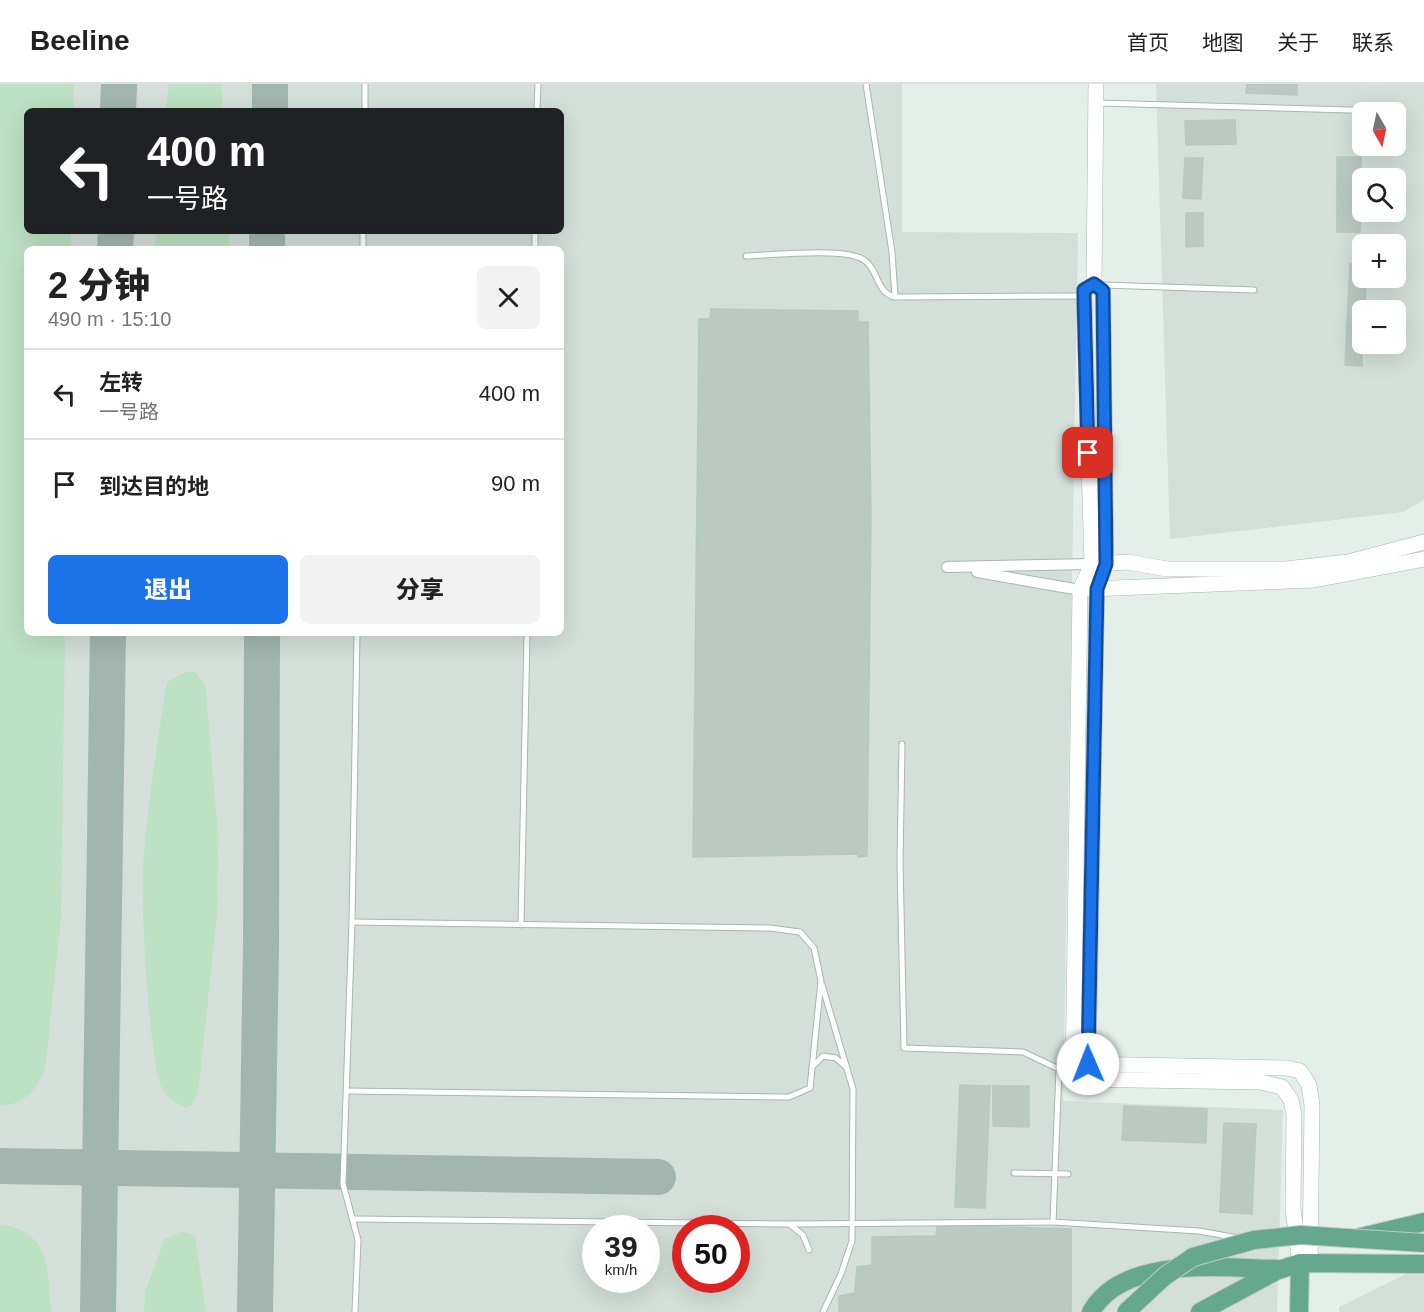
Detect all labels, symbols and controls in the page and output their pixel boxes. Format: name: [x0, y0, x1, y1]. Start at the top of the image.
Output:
text: Beeline: [30, 25, 130, 56]
text: 首页: [1127, 31, 1169, 54]
text: 地图: [1202, 31, 1244, 54]
text: 关于: [1277, 31, 1319, 54]
text: 联系: [1352, 31, 1394, 54]
north arrow: [1352, 102, 1406, 156]
map controls: [1352, 102, 1406, 354]
text: 400 m: [147, 128, 266, 175]
icon: left: [48, 132, 126, 210]
button: search: [1352, 168, 1406, 222]
text: 一号路: [147, 184, 228, 214]
button: +: [1352, 234, 1406, 288]
text: 2 分钟: [48, 265, 150, 306]
button: close: [477, 266, 540, 329]
button: −: [1352, 300, 1406, 354]
text: 490 m · 15:10: [48, 308, 171, 330]
text: 左转: [99, 370, 143, 395]
icon: left: [48, 378, 81, 411]
text: 400 m: [479, 381, 540, 406]
text: 一号路: [99, 401, 159, 423]
pin: [1062, 427, 1113, 478]
icon: arrive: [1071, 436, 1104, 469]
icon: arrive: [48, 468, 81, 501]
text: 90 m: [491, 471, 540, 496]
text: 到达目的地: [99, 474, 209, 499]
button: 退出: [48, 555, 288, 624]
button: 分享: [300, 555, 540, 624]
position arrow: [1056, 1032, 1120, 1096]
speed limit sign: 50: [672, 1215, 750, 1293]
text: 39: [604, 1230, 638, 1263]
text: km/h: [605, 1261, 637, 1278]

